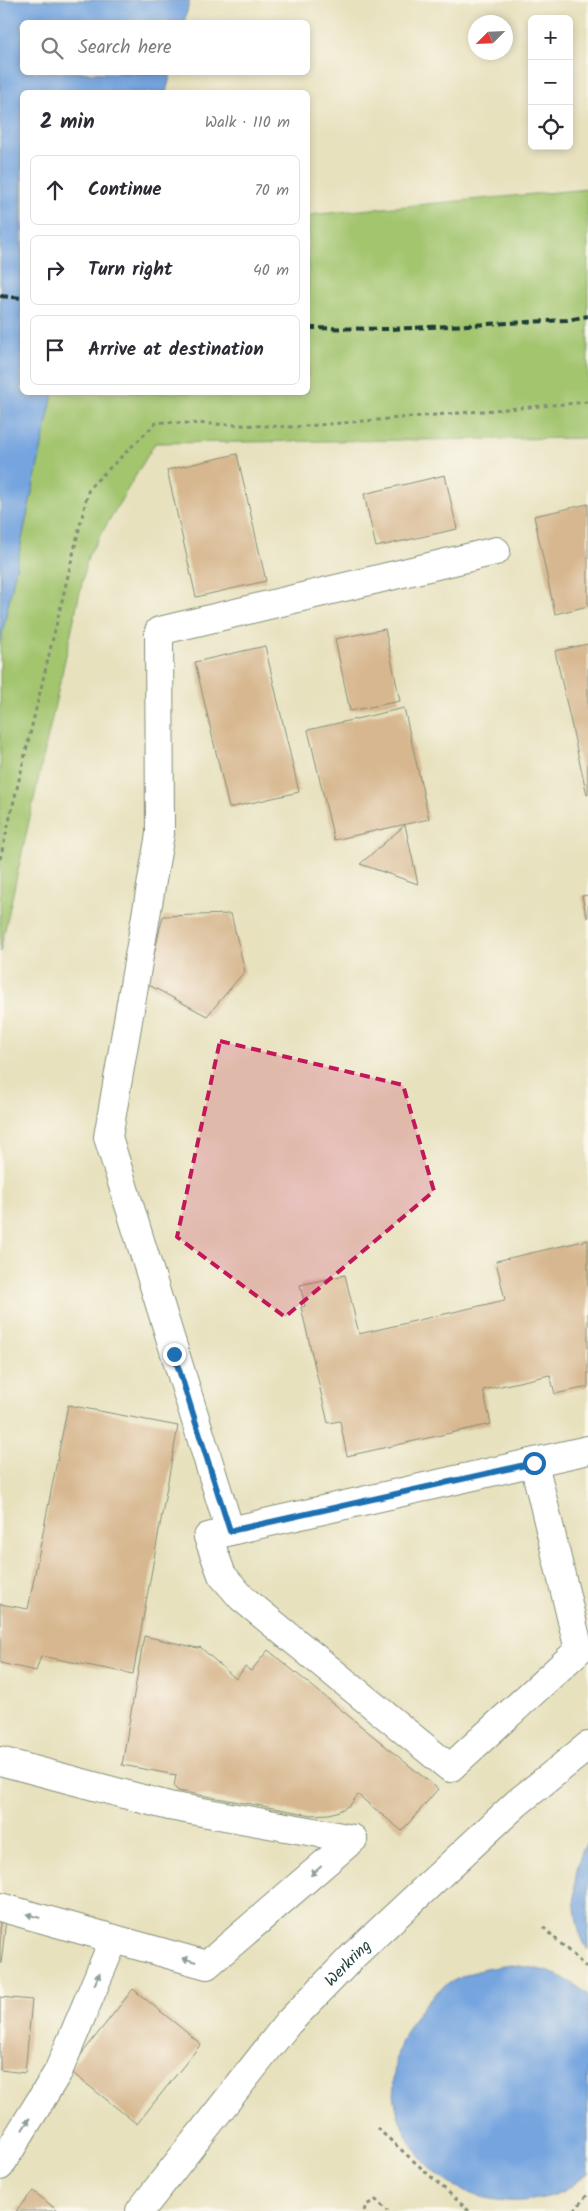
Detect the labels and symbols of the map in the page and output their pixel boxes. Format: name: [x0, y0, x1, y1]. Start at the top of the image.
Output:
north arrow: [468, 15, 513, 60]
route end: [163, 1343, 186, 1366]
route start: [523, 1452, 546, 1475]
one-way arrow: [311, 1865, 323, 1877]
one-way arrow: [25, 1912, 40, 1920]
street label: Werkring: [319, 1934, 377, 1993]
one-way arrow: [182, 1956, 197, 1964]
one-way arrow: [94, 1972, 102, 1986]
one-way arrow: [21, 2118, 30, 2131]

